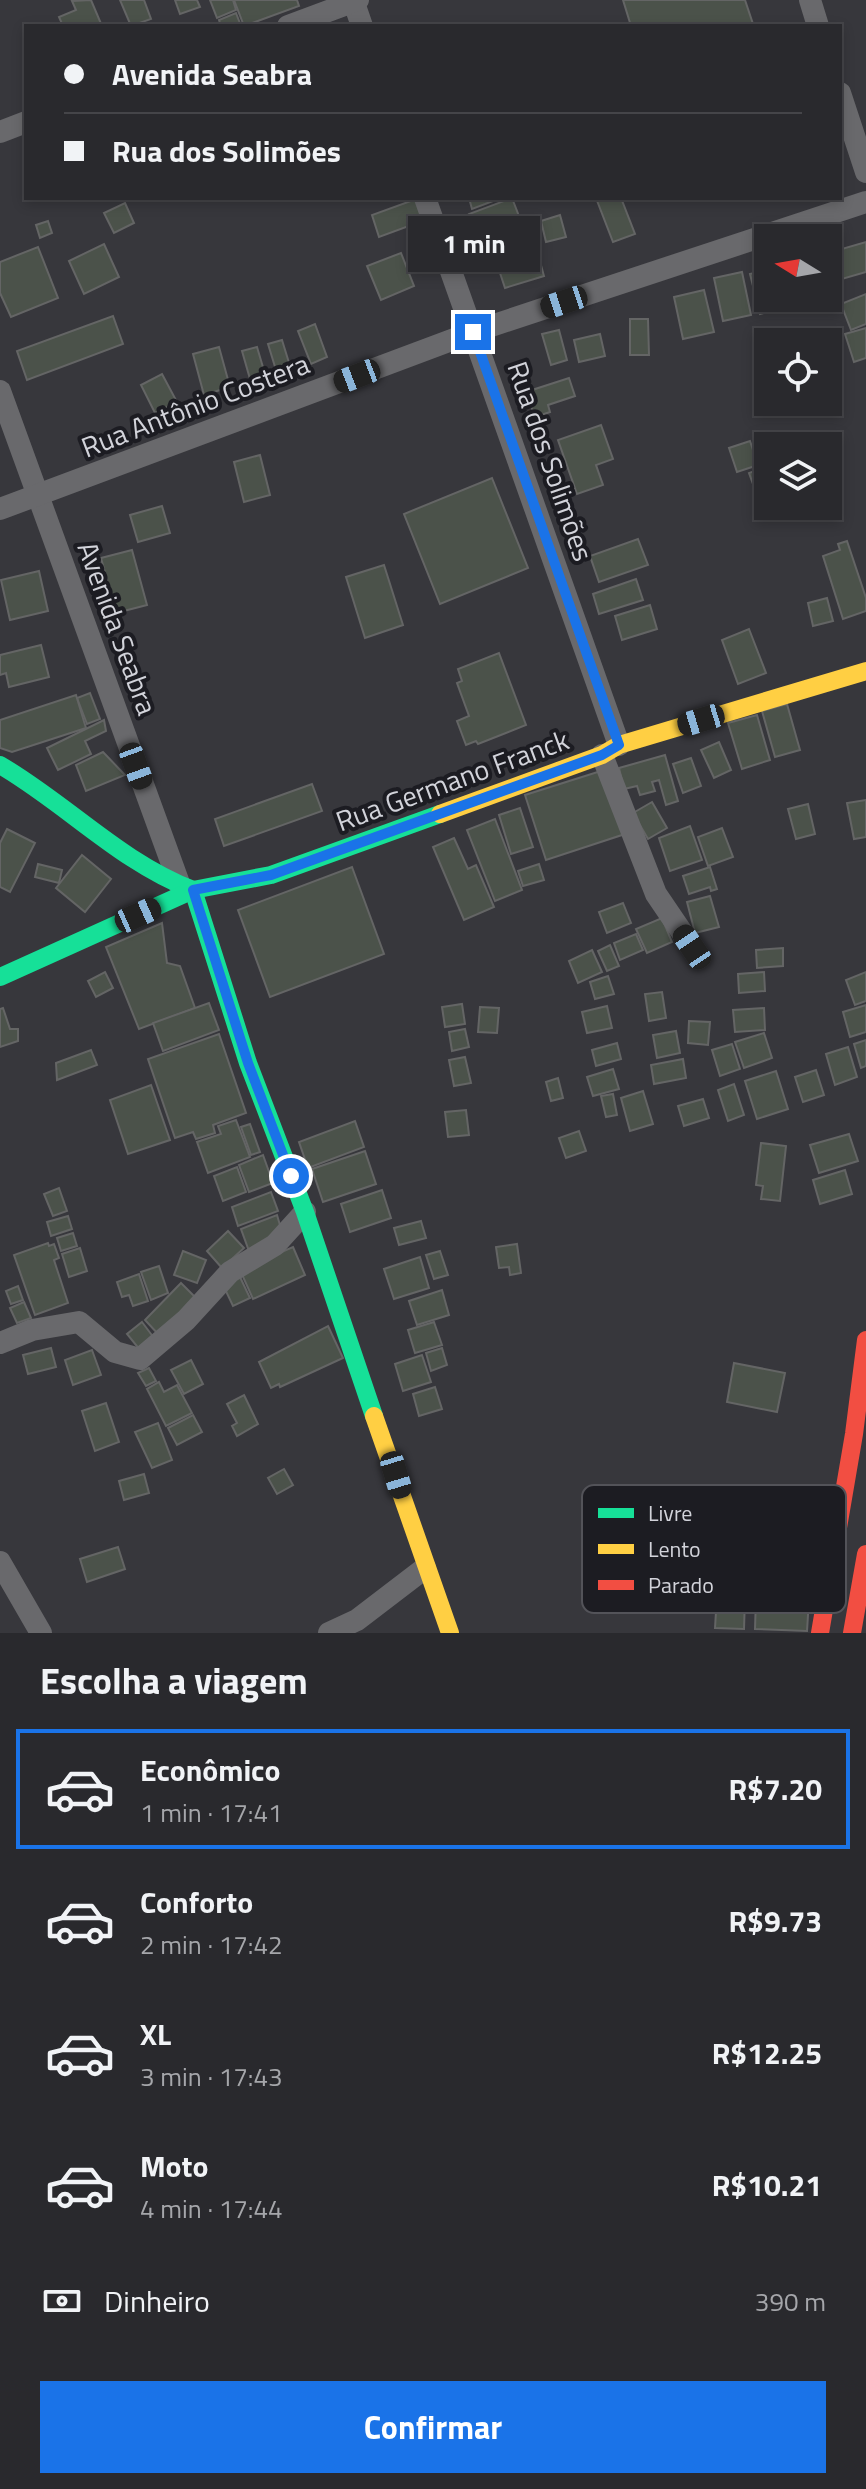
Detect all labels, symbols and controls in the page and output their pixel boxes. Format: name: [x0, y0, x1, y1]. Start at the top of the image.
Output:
text: Avenida Seabra: [112, 51, 312, 97]
text: Rua dos Solimões: [112, 128, 341, 174]
callout: 1 min: [407, 216, 539, 272]
text: 1 min: [442, 224, 506, 263]
north arrow: [754, 224, 842, 312]
map controls: [754, 224, 842, 520]
car: [537, 283, 591, 321]
route end: [455, 314, 491, 350]
button: locate: [754, 328, 842, 416]
street label: Rua Antônio Costera: [75, 342, 315, 468]
street label: Rua dos Solimões: [497, 355, 605, 567]
car: [330, 356, 384, 396]
button: layers: [754, 432, 842, 520]
street label: Avenida Seabra: [67, 535, 169, 721]
car: [675, 702, 727, 738]
street label: Rua Germano Franck: [329, 718, 575, 842]
car: [117, 739, 155, 793]
car: [111, 894, 165, 936]
car: [669, 920, 715, 974]
route start: [273, 1158, 309, 1194]
car: [378, 1449, 414, 1501]
legend: [582, 1485, 846, 1613]
text: Livre: [648, 1496, 692, 1530]
text: Lento: [648, 1532, 701, 1566]
text: Parado: [648, 1568, 714, 1602]
text: Escolha a viagem: [40, 1653, 308, 1708]
text: Econômico: [140, 1747, 280, 1793]
icon: car: [44, 1753, 116, 1825]
text: R$7.20: [729, 1766, 822, 1812]
text: 1 min · 17:41: [140, 1793, 283, 1832]
text: Conforto: [140, 1879, 253, 1925]
icon: car: [44, 1885, 116, 1957]
text: R$9.73: [729, 1898, 822, 1944]
text: 2 min · 17:42: [140, 1925, 283, 1964]
text: XL: [140, 2011, 171, 2057]
icon: car: [44, 2017, 116, 2089]
text: R$12.25: [712, 2030, 822, 2076]
text: 3 min · 17:43: [140, 2057, 283, 2096]
text: Moto: [140, 2143, 208, 2189]
icon: car: [44, 2149, 116, 2221]
text: R$10.21: [712, 2162, 822, 2208]
text: 4 min · 17:44: [140, 2189, 283, 2228]
text: Dinheiro: [104, 2278, 210, 2324]
icon: cash: [40, 2279, 84, 2323]
text: 390 m: [755, 2282, 826, 2321]
button: Confirmar: [40, 2381, 826, 2473]

